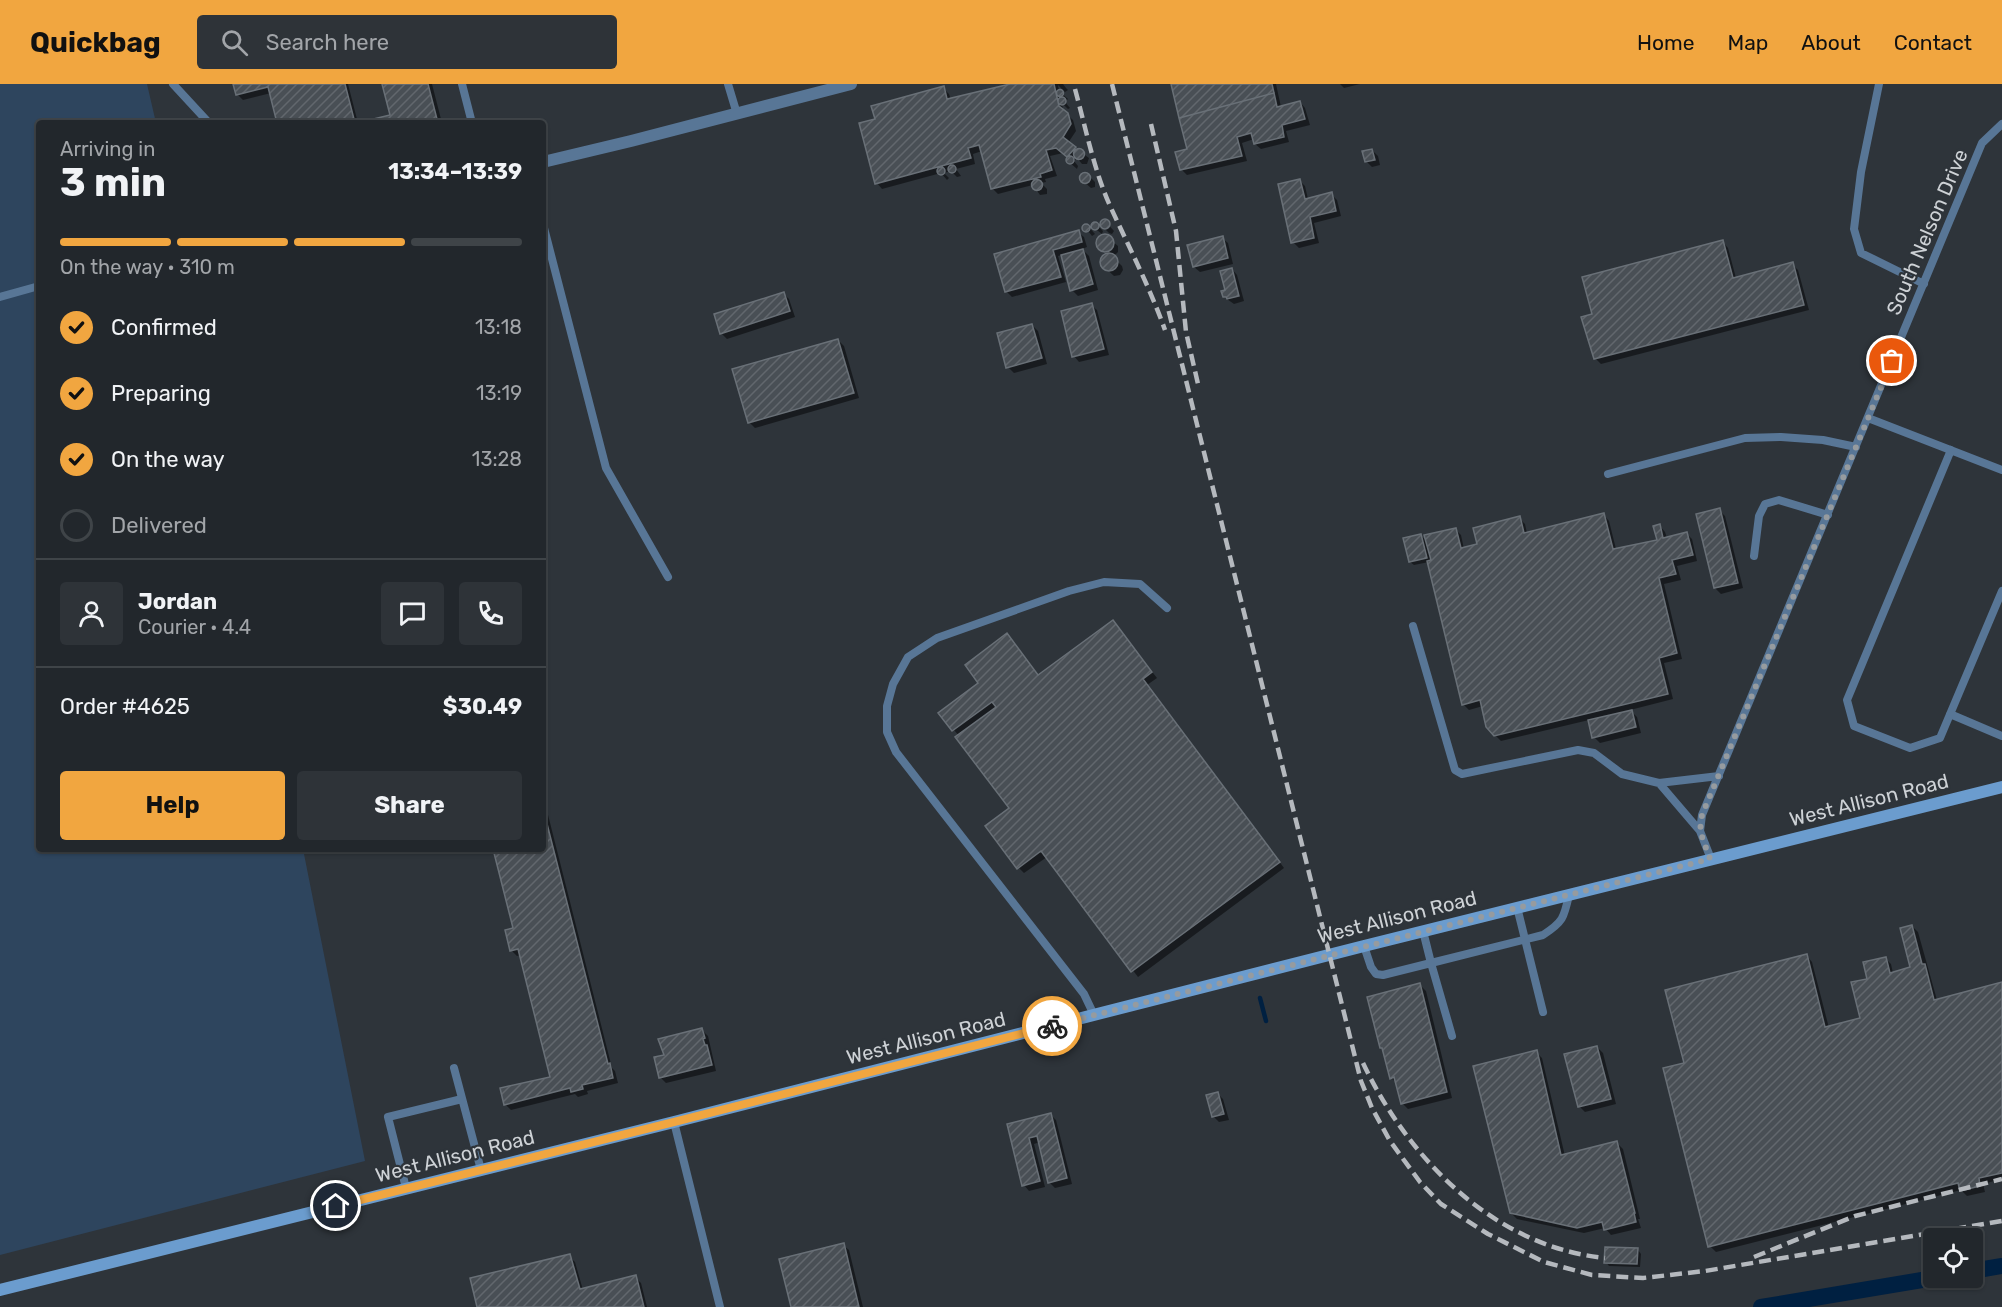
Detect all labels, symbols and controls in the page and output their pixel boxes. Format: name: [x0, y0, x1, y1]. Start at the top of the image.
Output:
search box: [197, 15, 617, 69]
text: Quickbag: [30, 26, 161, 59]
icon: search: [218, 26, 251, 59]
text: Search here: [266, 29, 389, 56]
text: Home: [1637, 30, 1694, 55]
text: Map: [1727, 30, 1768, 55]
text: About: [1801, 30, 1861, 55]
text: Contact: [1894, 30, 1972, 55]
text: Arriving in: [60, 137, 155, 161]
street label: South Nelson Drive: [1881, 146, 1973, 318]
text: 13:34–13:39: [388, 158, 522, 185]
text: 3 min: [60, 160, 166, 206]
text: On the way · 310 m: [60, 255, 235, 279]
icon: check: [60, 311, 93, 344]
text: Confirmed: [111, 314, 217, 341]
text: 13:18: [475, 315, 522, 339]
pin: [1866, 335, 1917, 386]
icon: bag: [1875, 344, 1908, 377]
icon: check: [60, 377, 93, 410]
text: Preparing: [111, 380, 211, 407]
text: 13:19: [476, 381, 522, 405]
icon: check: [60, 443, 93, 476]
text: On the way: [111, 446, 225, 473]
text: 13:28: [472, 447, 522, 471]
text: Delivered: [111, 512, 207, 539]
button: person: [60, 582, 123, 645]
button: chat: [381, 582, 444, 645]
button: phone: [459, 582, 522, 645]
text: Jordan: [138, 588, 217, 615]
text: Courier · 4.4: [138, 615, 251, 639]
text: Order #4625: [60, 693, 190, 720]
text: $30.49: [443, 693, 522, 720]
street label: West Allison Road: [1787, 769, 1951, 831]
button: Help: [60, 771, 285, 840]
button: Share: [297, 771, 522, 840]
street label: West Allison Road: [1315, 886, 1479, 948]
courier: [1022, 996, 1082, 1056]
street label: West Allison Road: [844, 1007, 1008, 1069]
icon: bike: [1036, 1010, 1069, 1043]
street label: West Allison Road: [373, 1125, 537, 1187]
pin: [310, 1180, 361, 1231]
icon: home: [319, 1189, 352, 1222]
map controls: [1923, 1228, 1983, 1288]
button: locate: [1923, 1228, 1983, 1288]

